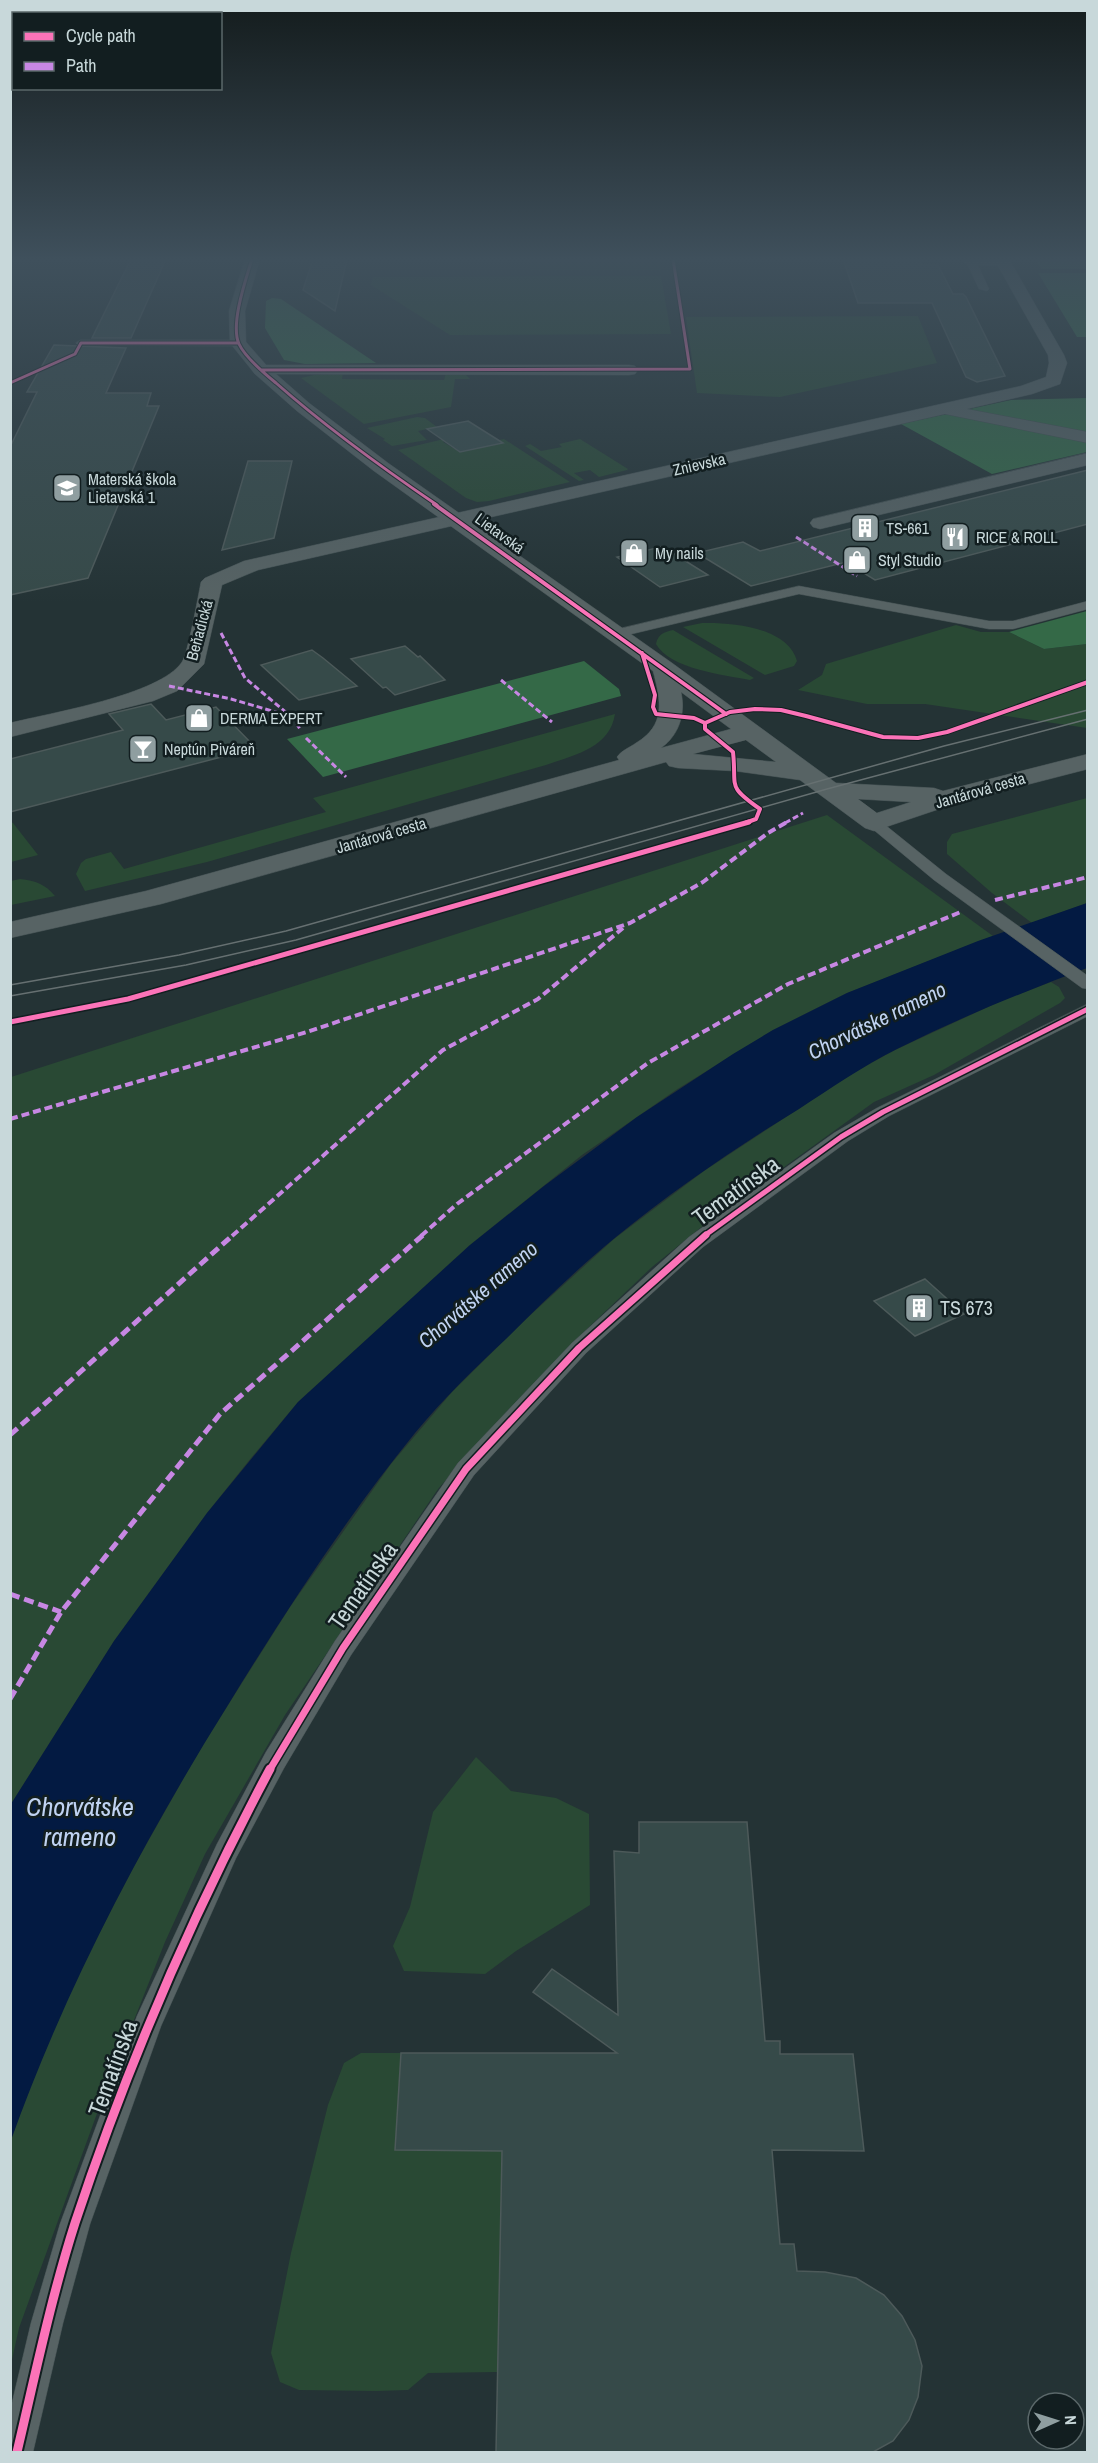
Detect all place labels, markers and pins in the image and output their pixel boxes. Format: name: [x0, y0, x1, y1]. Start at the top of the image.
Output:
place label: Materská škola Lietavská 1: [88, 468, 177, 508]
school or university icon: Materská škola Lietavská 1: [51, 472, 83, 504]
building icon: TS-661: [849, 512, 881, 544]
place label: TS-661: [886, 517, 930, 539]
restaurant icon: RICE & ROLL: [939, 521, 971, 553]
place label: RICE & ROLL: [976, 526, 1058, 548]
shop icon: My nails: [618, 537, 650, 569]
place label: My nails: [655, 542, 704, 564]
shop icon: Styl Studio: [841, 544, 873, 576]
place label: Styl Studio: [878, 549, 941, 571]
shop icon: DERMA EXPERT: [183, 702, 215, 734]
place label: DERMA EXPERT: [220, 707, 323, 729]
bar icon: Neptún Piváreň: [127, 733, 159, 765]
place label: Neptún Piváreň: [164, 738, 255, 760]
building icon: TS 673: [903, 1292, 935, 1324]
place label: TS 673: [940, 1294, 993, 1321]

